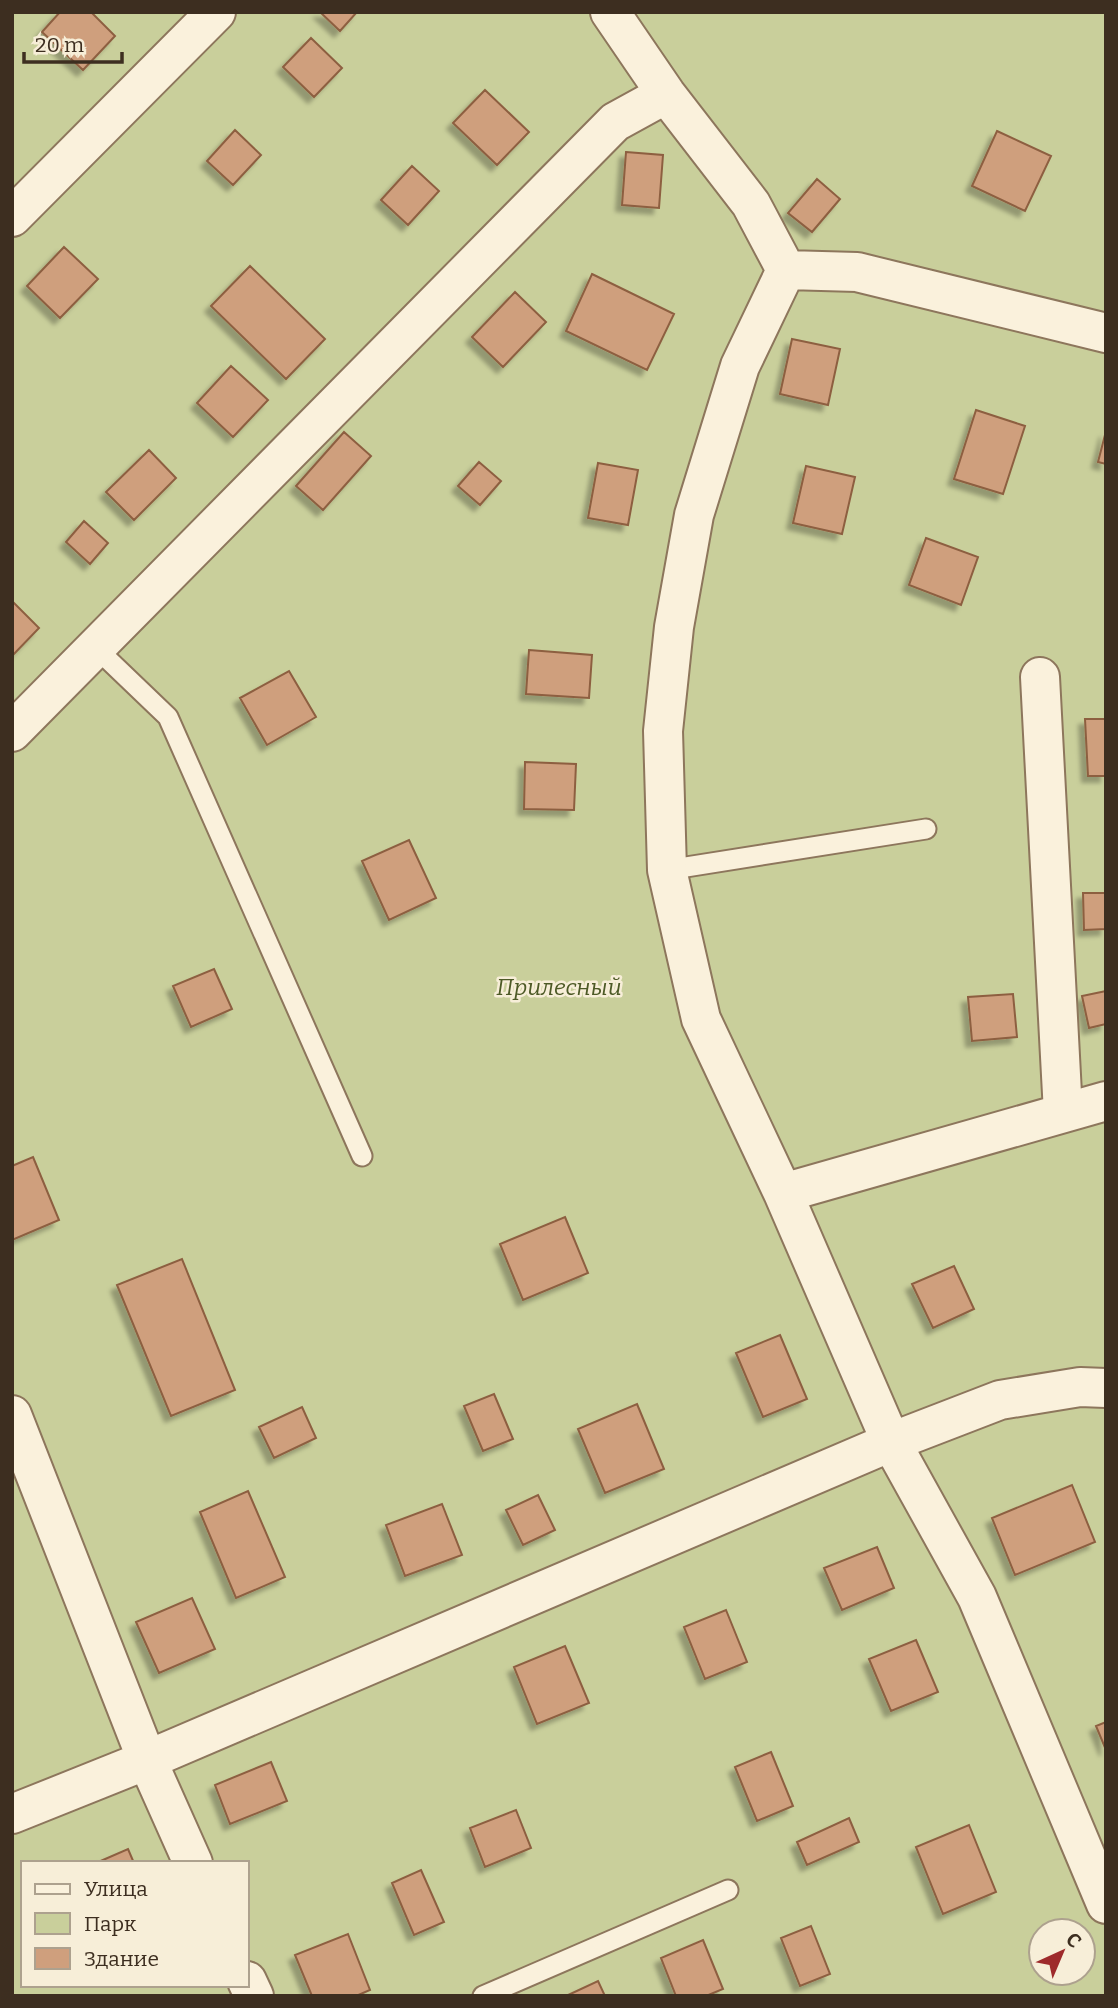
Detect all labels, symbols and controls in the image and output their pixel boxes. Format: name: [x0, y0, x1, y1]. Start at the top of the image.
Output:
scale bar: [24, 21, 122, 65]
text: 20 m: [35, 32, 84, 58]
park label: Прилесный: [496, 973, 622, 1001]
legend: [21, 1861, 248, 1987]
text: Улица: [84, 1876, 148, 1902]
text: Парк: [84, 1911, 137, 1937]
north arrow: [1027, 1917, 1097, 1987]
text: С: [1061, 1928, 1086, 1953]
text: Здание: [84, 1946, 159, 1972]

